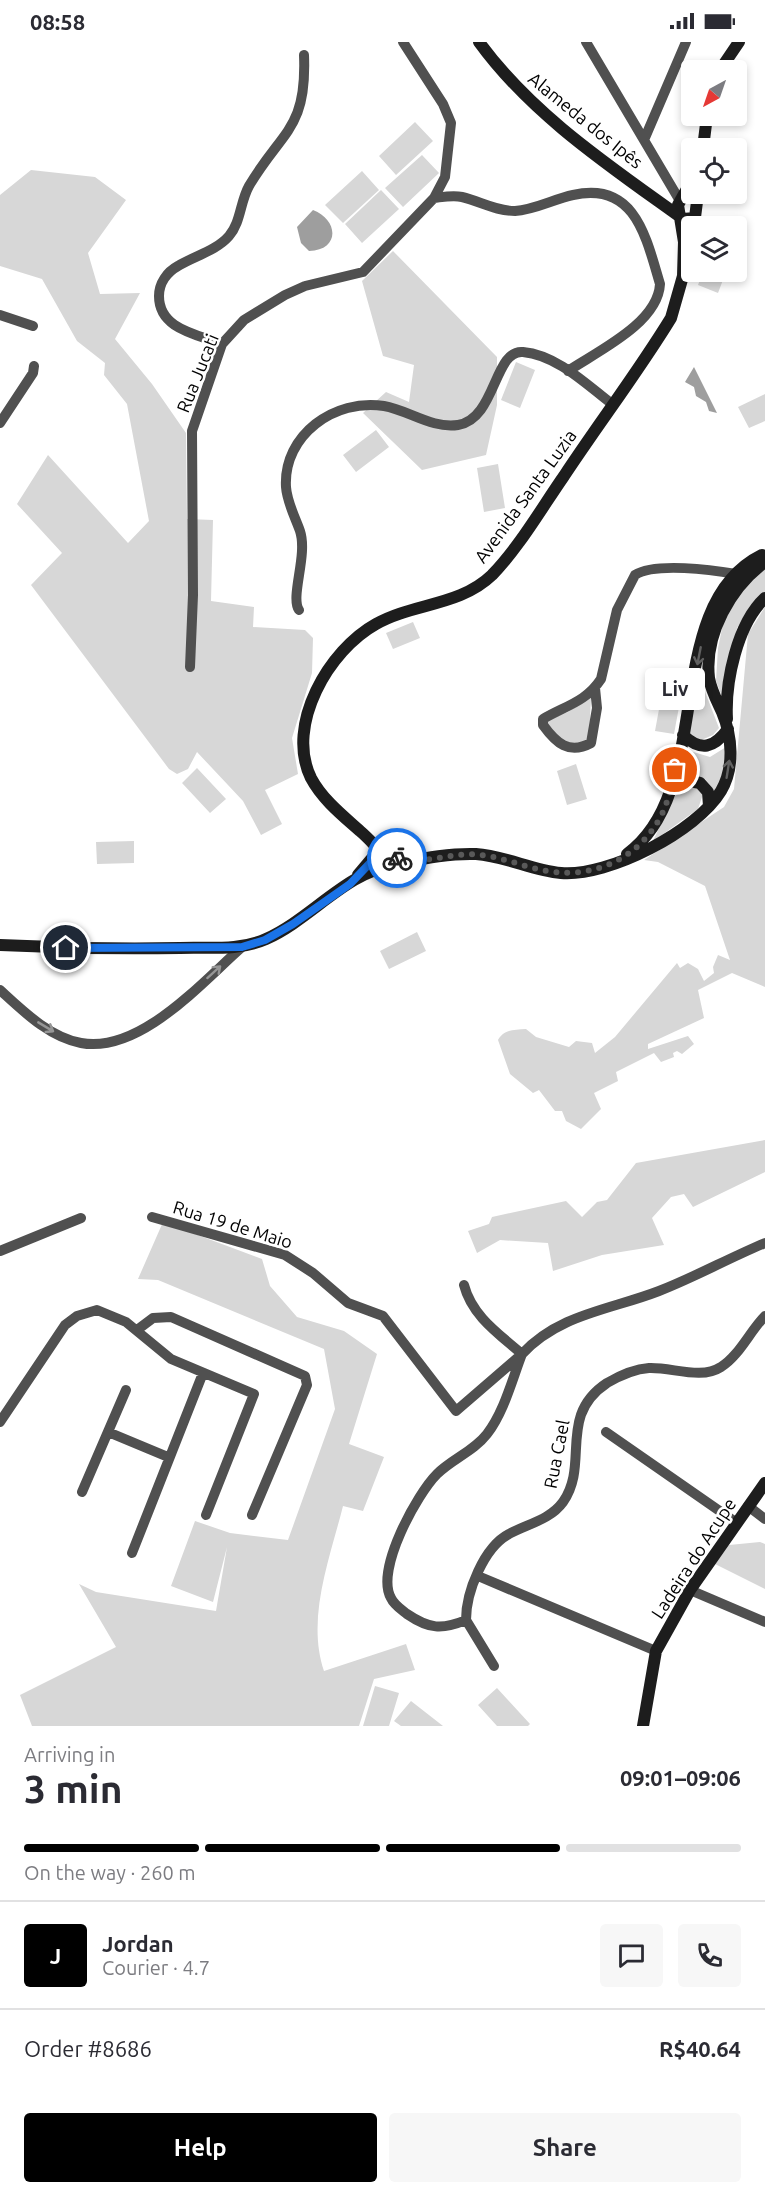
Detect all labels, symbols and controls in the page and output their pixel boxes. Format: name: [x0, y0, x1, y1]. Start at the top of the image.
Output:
text: 08:58: [30, 9, 85, 34]
north arrow: [681, 60, 747, 126]
map controls: [681, 60, 747, 282]
street label: Alameda dos Ipês: [525, 68, 647, 172]
button: locate: [681, 138, 747, 204]
button: layers: [681, 216, 747, 282]
street label: Rua Jucati: [172, 331, 222, 415]
street label: Avenida Santa Luzia: [470, 426, 580, 566]
one-way arrow: [693, 646, 704, 665]
callout: Liv: [645, 668, 705, 710]
text: Liv: [661, 677, 689, 700]
pin: [649, 744, 700, 795]
icon: bag: [658, 753, 691, 786]
one-way arrow: [723, 760, 734, 779]
courier: [367, 828, 427, 888]
icon: bike: [381, 842, 414, 875]
pin: [40, 922, 91, 973]
icon: home: [49, 931, 82, 964]
one-way arrow: [206, 965, 221, 979]
one-way arrow: [37, 1021, 54, 1033]
street label: Rua 19 de Maio: [171, 1196, 295, 1252]
street label: Rua Cael: [540, 1418, 573, 1490]
street label: Ladeira do Acupe: [647, 1494, 739, 1622]
text: Arriving in: [24, 1743, 115, 1766]
text: 09:01–09:06: [620, 1765, 741, 1790]
text: 3 min: [24, 1767, 123, 1810]
text: On the way · 260 m: [24, 1861, 196, 1884]
button: chat: [600, 1924, 663, 1987]
button: phone: [678, 1924, 741, 1987]
text: Jordan: [102, 1931, 174, 1956]
text: J: [50, 1943, 61, 1968]
text: Courier · 4.7: [102, 1956, 210, 1979]
text: Order #8686: [24, 2036, 152, 2061]
text: R$40.64: [659, 2036, 741, 2061]
button: Help: [24, 2113, 377, 2182]
button: Share: [389, 2113, 741, 2182]

